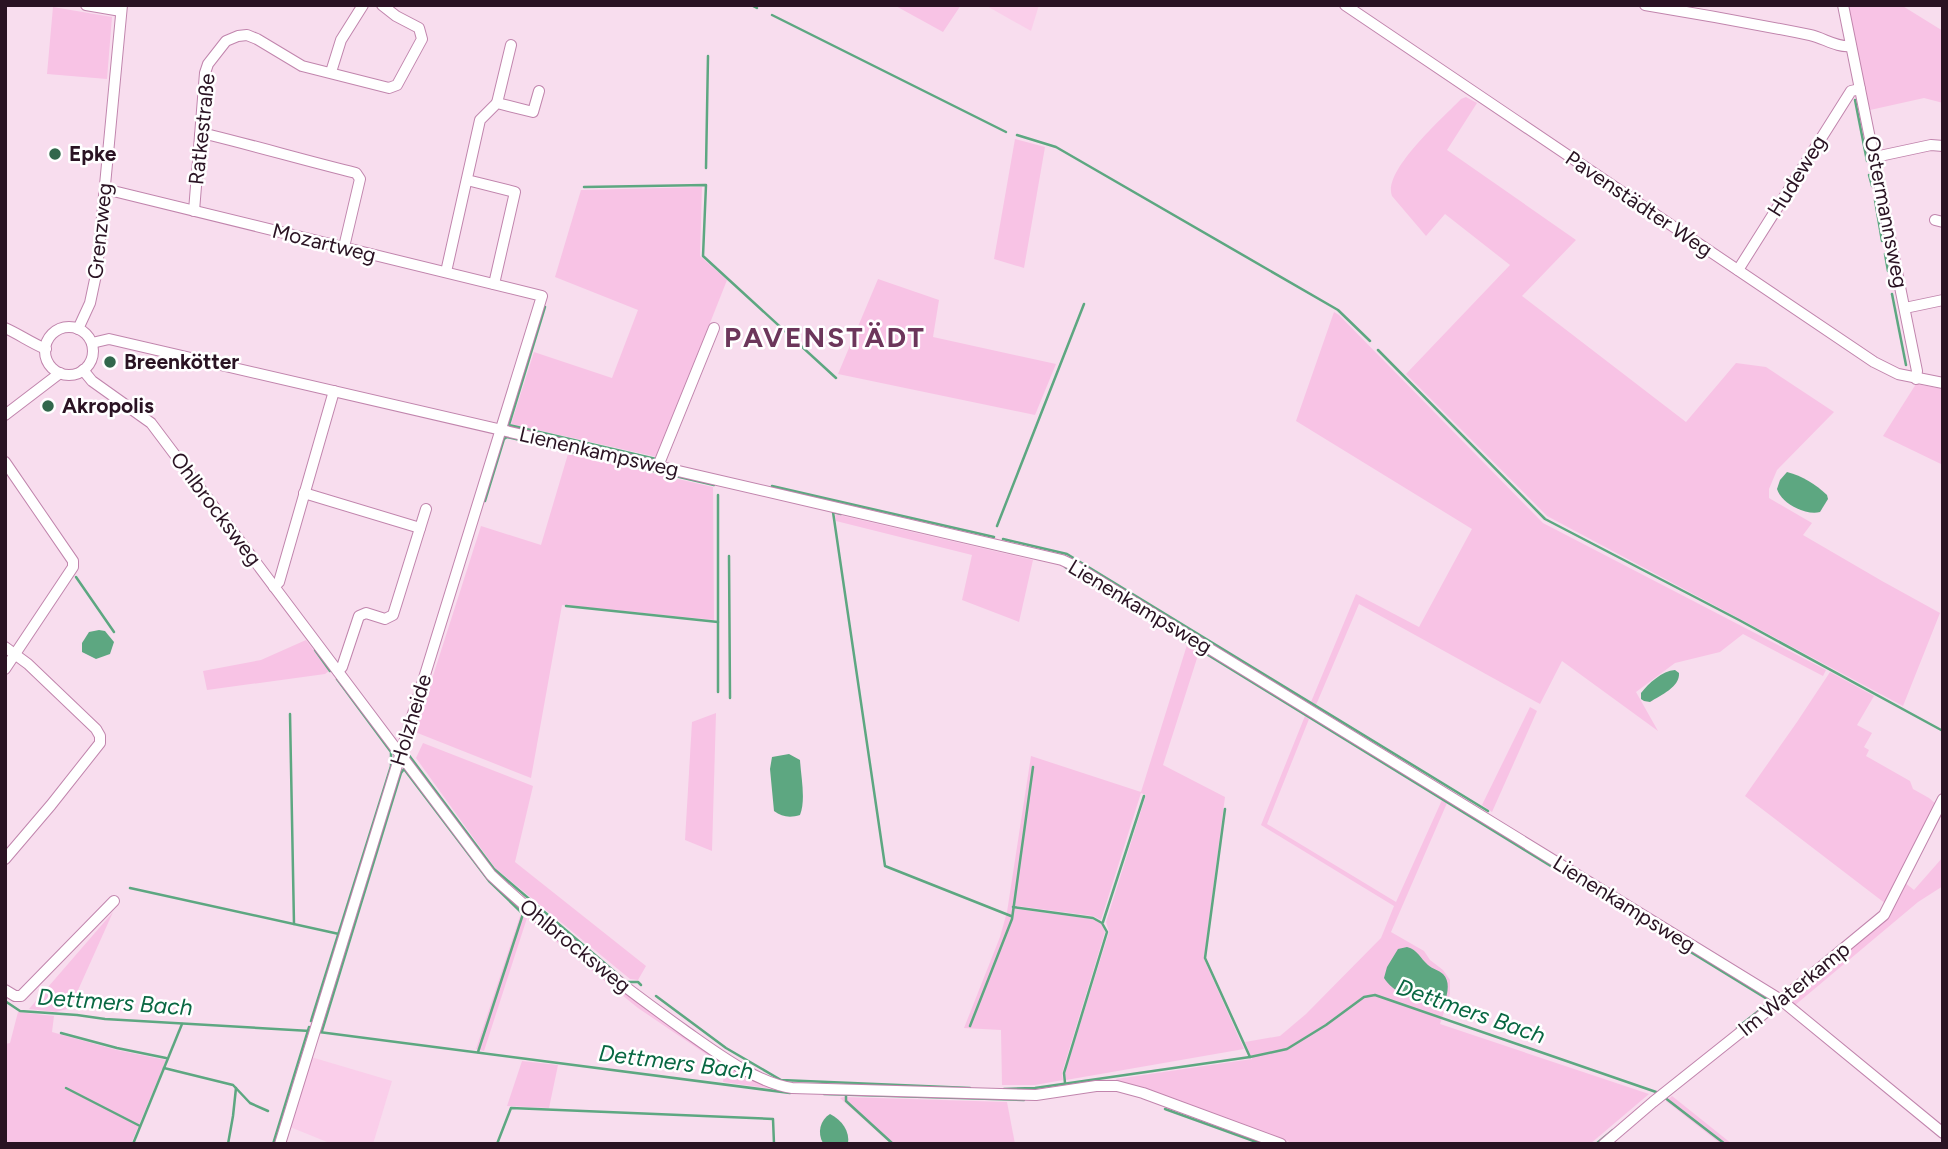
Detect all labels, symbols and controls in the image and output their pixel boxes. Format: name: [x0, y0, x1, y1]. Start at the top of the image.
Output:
street label: Ratkestraße: [183, 72, 220, 186]
street label: Hudeweg: [1762, 131, 1831, 221]
street label: Ostermannsweg: [1859, 134, 1913, 290]
place label: Epke: [69, 141, 117, 166]
street label: Pavenstädter Weg: [1561, 145, 1717, 262]
marker: Epke: [47, 146, 63, 162]
street label: Grenzweg: [82, 182, 117, 280]
street label: Mozartweg: [270, 218, 379, 267]
district label: PAVENSTÄDT: [724, 320, 926, 354]
place label: Breenkötter: [124, 349, 239, 374]
marker: Breenkötter: [102, 354, 118, 370]
place label: Akropolis: [62, 393, 154, 418]
marker: Akropolis: [40, 398, 56, 414]
street label: Lienenkampsweg: [517, 421, 681, 482]
street label: Ohlbrocksweg: [166, 447, 267, 570]
street label: Lienenkampsweg: [1064, 554, 1217, 659]
street label: Holzheide: [385, 671, 436, 769]
street label: Lienenkampsweg: [1549, 850, 1700, 957]
street label: Ohlbrocksweg: [515, 893, 636, 998]
street label: Im Waterkamp: [1733, 936, 1854, 1041]
water label: Dettmers Bach: [1393, 972, 1549, 1050]
water label: Dettmers Bach: [36, 983, 194, 1021]
water label: Dettmers Bach: [597, 1039, 755, 1085]

